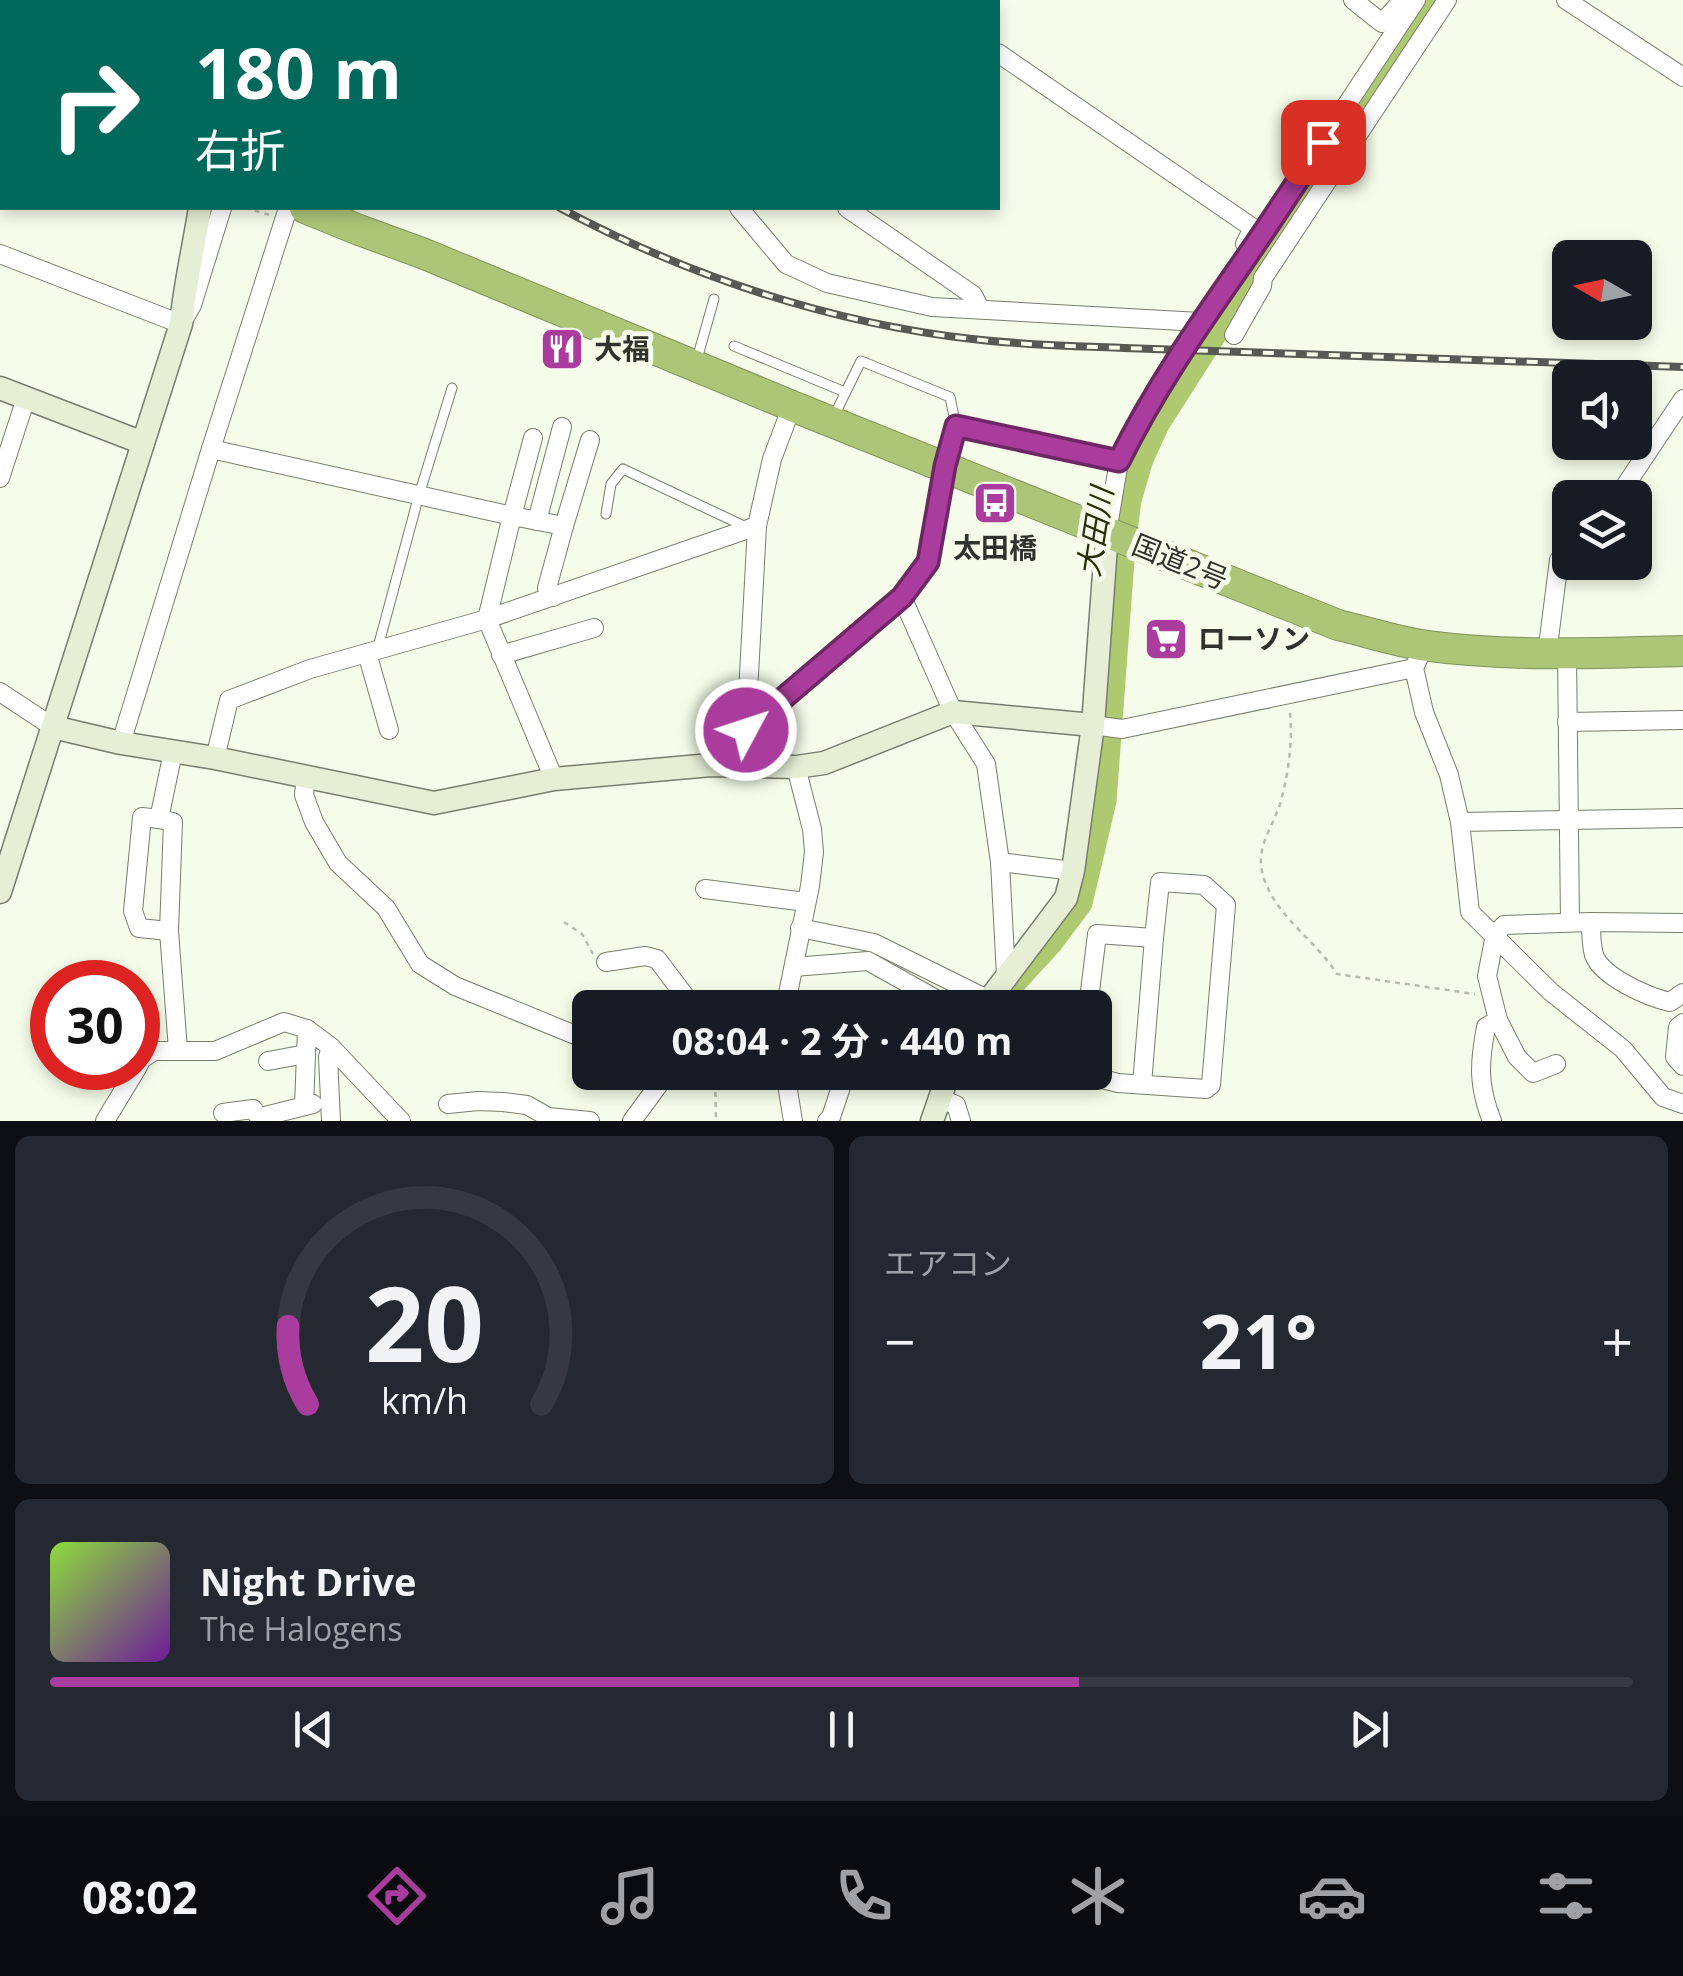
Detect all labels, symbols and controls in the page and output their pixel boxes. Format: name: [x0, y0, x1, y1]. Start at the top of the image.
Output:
text: 180 m: [195, 24, 402, 120]
icon: right: [30, 40, 160, 170]
pin: [1281, 100, 1366, 185]
icon: arrive: [1296, 115, 1351, 170]
text: 右折: [195, 119, 285, 180]
north arrow: [1552, 240, 1652, 340]
map controls: [1552, 240, 1652, 580]
restaurant icon: 大福: [539, 326, 585, 372]
place label: 大福: [594, 329, 650, 367]
button: sound: [1552, 360, 1652, 460]
bus stop icon: 太田橋: [972, 480, 1018, 526]
button: layers: [1552, 480, 1652, 580]
water label: 大田川: [1067, 481, 1122, 579]
street label: 国道2号: [1127, 525, 1234, 597]
place label: 太田橋: [953, 528, 1037, 566]
supermarket icon: ローソン: [1143, 616, 1189, 662]
place label: ローソン: [1198, 619, 1310, 657]
position arrow: [694, 678, 798, 782]
speed limit sign: 30: [30, 960, 160, 1090]
text: 08:04 · 2 分 · 440 m: [672, 1014, 1012, 1066]
text: エアコン: [884, 1241, 1012, 1284]
text: 20: [365, 1251, 484, 1392]
text: 21°: [1200, 1289, 1317, 1391]
text: −: [884, 1303, 915, 1378]
text: +: [1602, 1303, 1633, 1378]
text: km/h: [381, 1376, 468, 1424]
text: Night Drive: [200, 1555, 416, 1607]
text: The Halogens: [200, 1607, 402, 1650]
icon: previous: [286, 1702, 341, 1757]
icon: pause: [814, 1702, 869, 1757]
icon: next: [1342, 1702, 1397, 1757]
icon: directions: [362, 1861, 432, 1931]
icon: music: [595, 1861, 665, 1931]
icon: phone: [829, 1861, 899, 1931]
icon: climate: [1063, 1861, 1133, 1931]
icon: car: [1297, 1861, 1367, 1931]
icon: filters: [1531, 1861, 1601, 1931]
text: 08:02: [82, 1866, 198, 1927]

